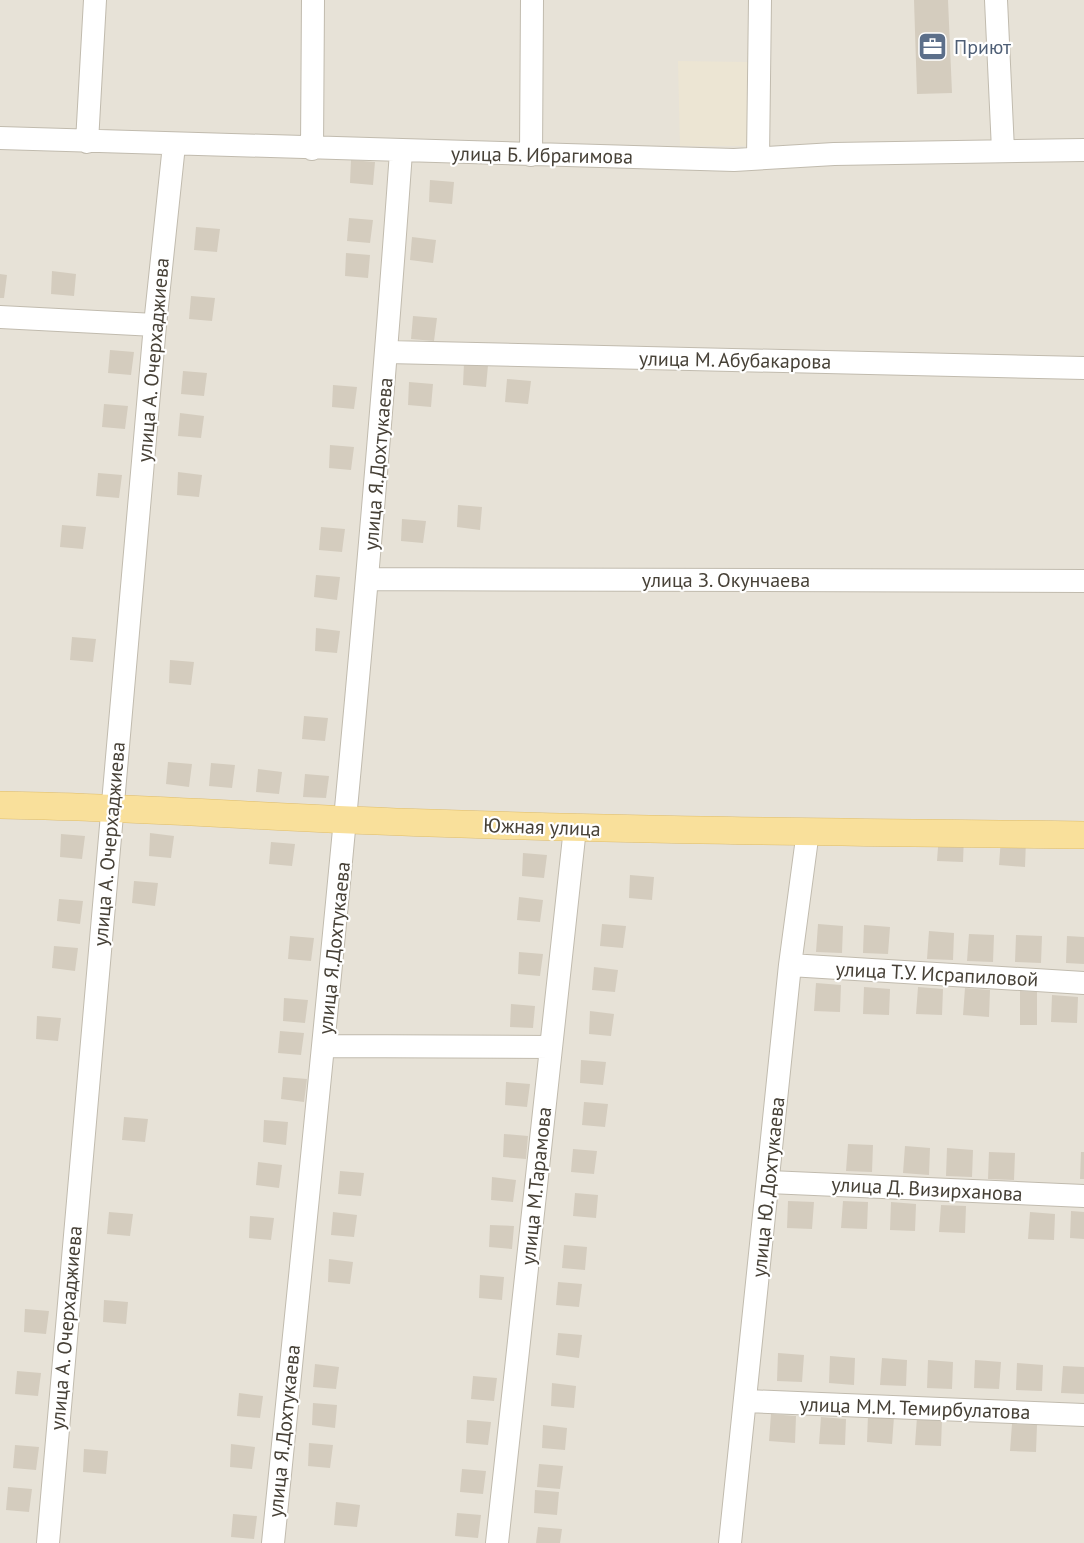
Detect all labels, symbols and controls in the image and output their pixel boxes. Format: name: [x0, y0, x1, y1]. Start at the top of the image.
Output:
office icon: Приют: [917, 31, 949, 63]
place label: Приют: [954, 34, 1011, 60]
street label: улица Б. Ибрагимова: [451, 140, 633, 170]
street label: улица А. Очерхаджиева: [131, 257, 175, 463]
street label: улица М. Абубакарова: [639, 345, 831, 375]
street label: улица Я.Дохтукаева: [357, 376, 399, 552]
street label: улица З. Окунчаева: [642, 567, 810, 593]
street label: улица А. Очерхаджиева: [87, 741, 131, 947]
street label: Южная улица: [483, 812, 601, 842]
street label: улица Я.Дохтукаева: [312, 860, 356, 1036]
street label: улица Т.У. Исрапиловой: [835, 956, 1039, 992]
street label: улица Ю. Дохтукаева: [746, 1095, 790, 1279]
street label: улица М.Тарамова: [515, 1106, 557, 1266]
street label: улица Д. Визирханова: [831, 1171, 1023, 1207]
street label: улица А. Очерхаджиева: [44, 1225, 88, 1431]
street label: улица Я.Дохтукаева: [262, 1343, 306, 1519]
street label: улица М.М. Темирбулатова: [799, 1391, 1031, 1425]

